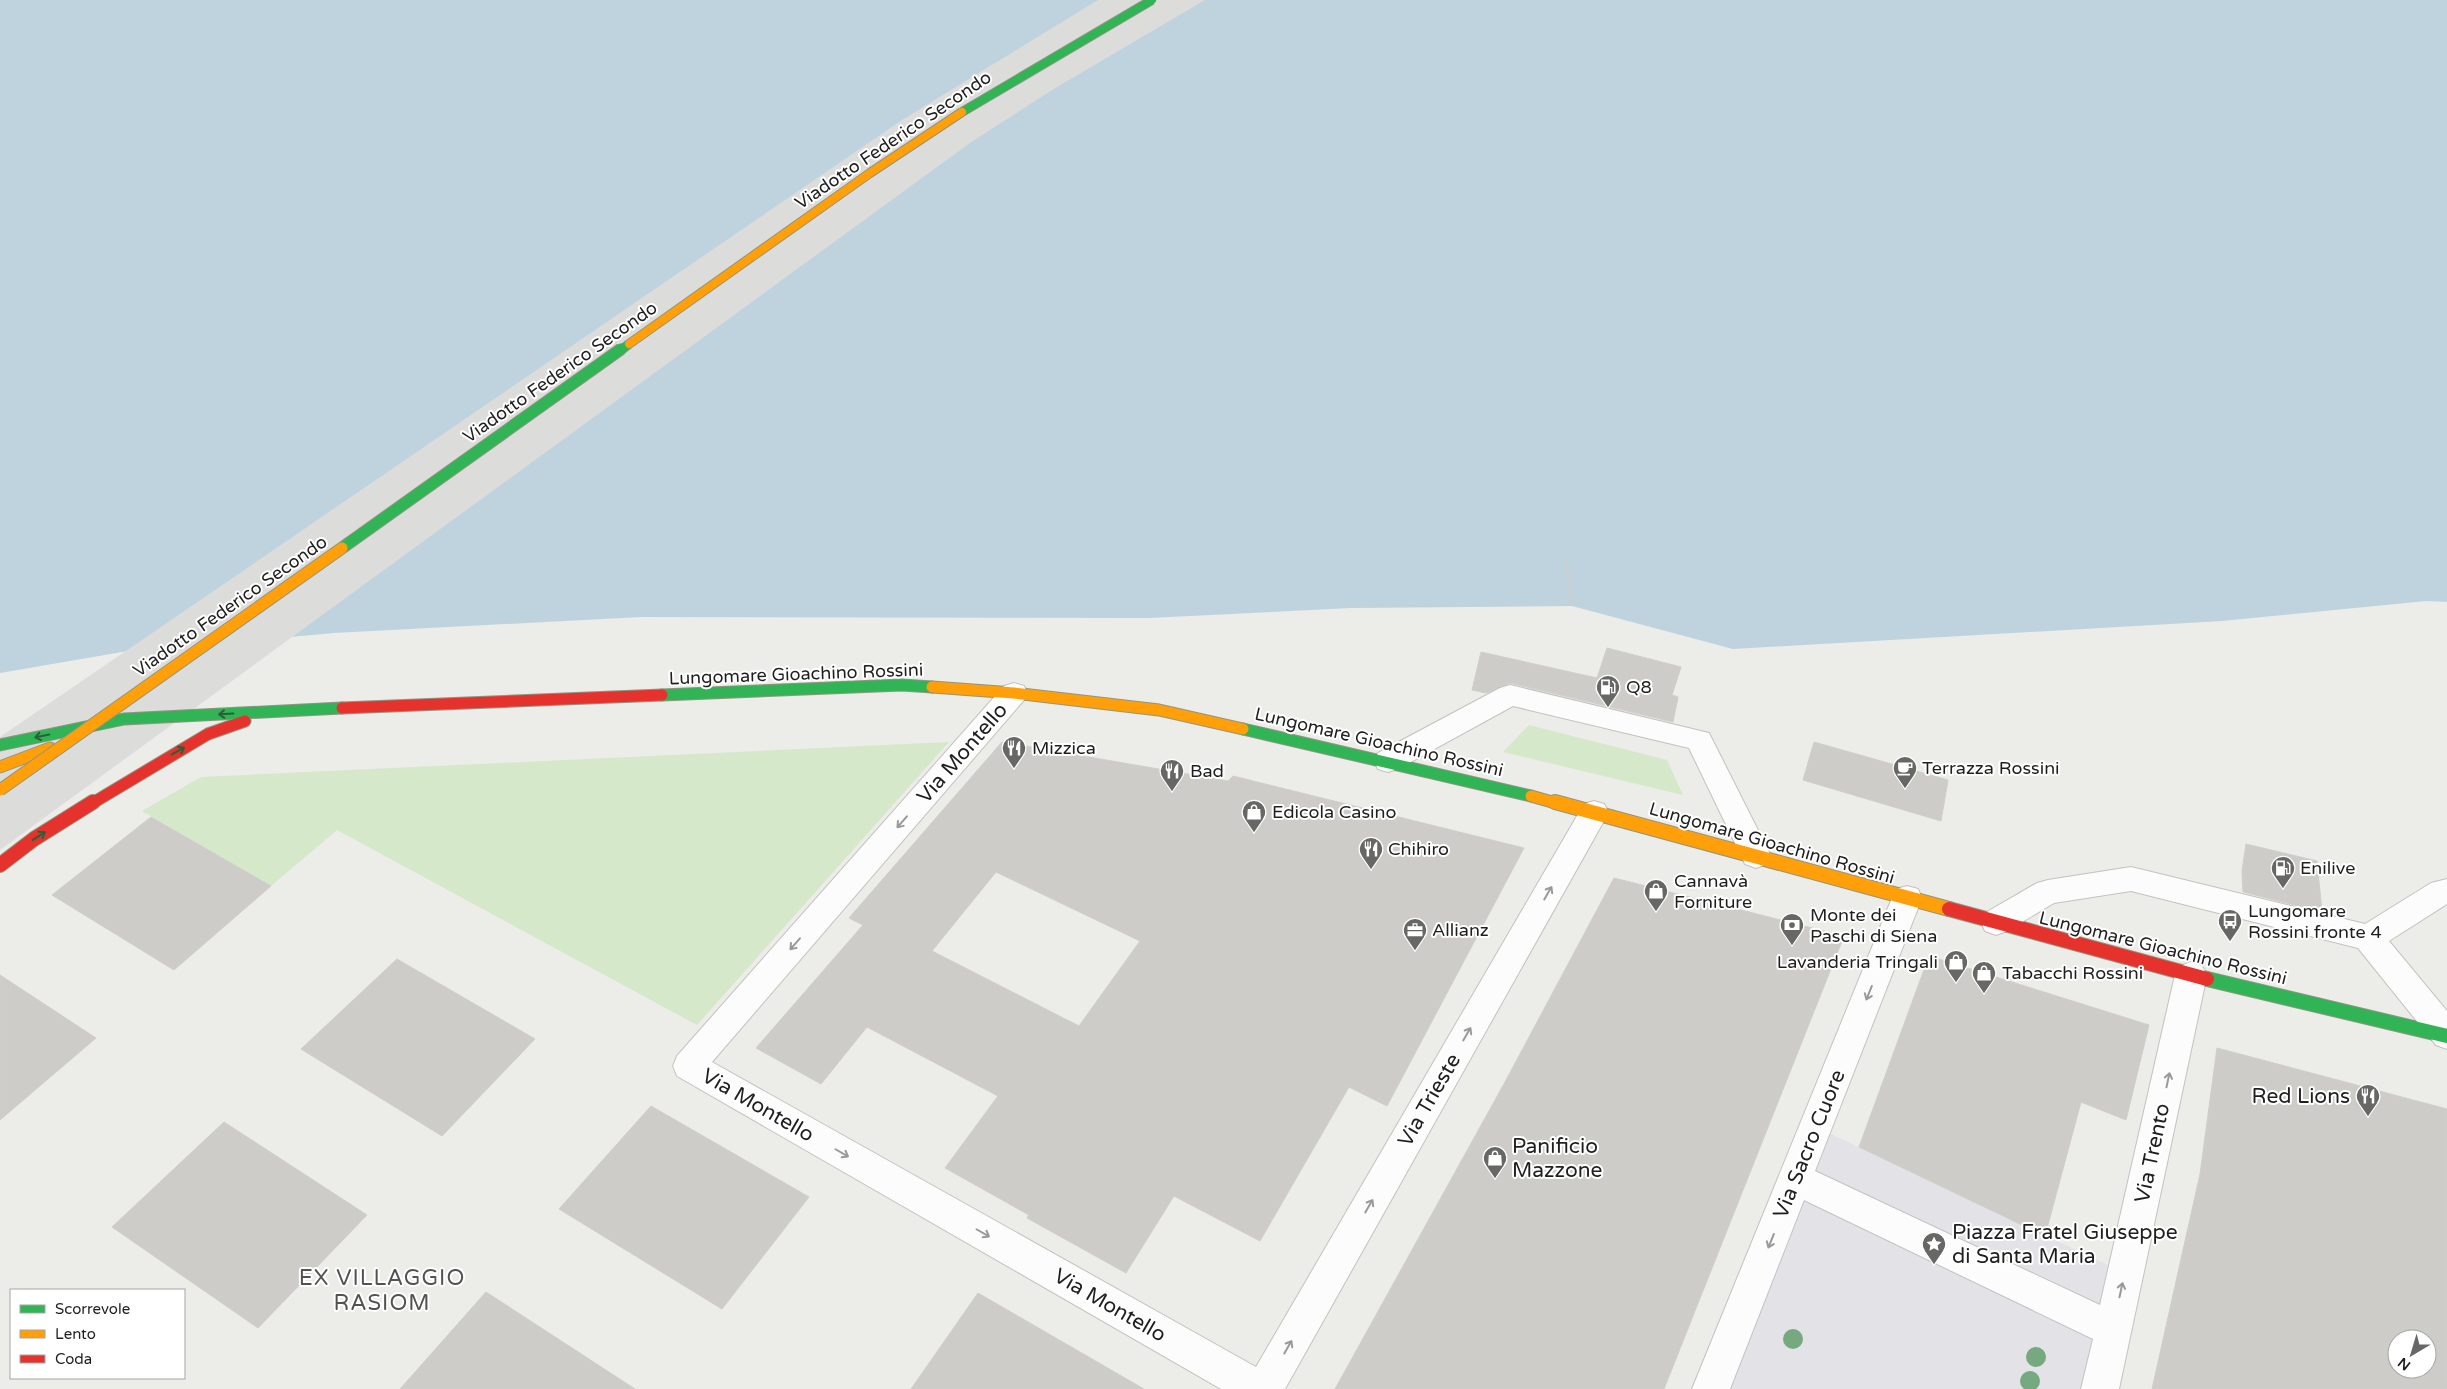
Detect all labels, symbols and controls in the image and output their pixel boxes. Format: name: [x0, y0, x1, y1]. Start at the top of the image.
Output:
street label: Viadotto Federico Secondo: [791, 66, 995, 214]
street label: Viadotto Federico Secondo: [459, 296, 661, 448]
street label: Viadotto Federico Secondo: [129, 530, 331, 682]
street label: Lungomare Gioachino Rossini: [668, 659, 924, 689]
fuel station icon: Q8: [1595, 674, 1621, 708]
place label: Q8: [1626, 676, 1652, 698]
street label: Via Montello: [912, 698, 1013, 809]
street label: Lungomare Gioachino Rossini: [1253, 703, 1505, 781]
one-way arrow: [218, 709, 234, 718]
one-way arrow: [34, 732, 50, 741]
restaurant icon: Mizzica: [1001, 735, 1027, 769]
place label: Mizzica: [1032, 737, 1096, 759]
one-way arrow: [170, 746, 185, 756]
cafe icon: Terrazza Rossini: [1892, 755, 1918, 789]
place label: Terrazza Rossini: [1922, 757, 2060, 779]
restaurant icon: Bad: [1159, 758, 1185, 792]
place label: Bad: [1190, 760, 1224, 782]
street label: Lungomare Gioachino Rossini: [1647, 797, 1897, 889]
shop icon: Edicola Casino: [1241, 799, 1267, 833]
place label: Edicola Casino: [1272, 801, 1397, 823]
one-way arrow: [896, 815, 907, 828]
one-way arrow: [32, 831, 46, 841]
restaurant icon: Chihiro: [1358, 836, 1384, 870]
place label: Chihiro: [1388, 838, 1449, 860]
fuel station icon: Enilive: [2270, 855, 2296, 889]
place label: Enilive: [2300, 857, 2355, 879]
place label: Cannavà Forniture: [1674, 870, 1752, 913]
shop icon: Cannavà Forniture: [1643, 878, 1669, 912]
one-way arrow: [1543, 886, 1553, 901]
place label: Lungomare Rossini fronte 4: [2248, 900, 2382, 943]
place label: Monte dei Paschi di Siena: [1810, 904, 1937, 947]
street label: Lungomare Gioachino Rossini: [2037, 907, 2289, 989]
bus stop icon: Lungomare Rossini fronte 4: [2217, 908, 2243, 942]
bank icon: Monte dei Paschi di Siena: [1779, 912, 1805, 946]
office icon: Allianz: [1402, 917, 1428, 951]
place label: Allianz: [1432, 919, 1489, 941]
one-way arrow: [790, 937, 801, 950]
shop icon: Lavanderia Tringali: [1943, 949, 1969, 983]
place label: Lavanderia Tringali: [1777, 951, 1938, 973]
shop icon: Tabacchi Rossini: [1971, 960, 1997, 994]
place label: Tabacchi Rossini: [2002, 962, 2143, 984]
one-way arrow: [1864, 984, 1873, 1000]
one-way arrow: [1463, 1028, 1473, 1042]
street label: Via Trieste: [1393, 1049, 1466, 1151]
street label: Via Montello: [697, 1063, 818, 1148]
street label: Via Sacro Cuore: [1768, 1066, 1851, 1222]
one-way arrow: [2163, 1073, 2173, 1089]
restaurant icon: Red Lions: [2355, 1083, 2381, 1117]
place label: Red Lions: [2251, 1084, 2350, 1109]
street label: Via Trento: [2130, 1101, 2175, 1205]
place label: Panificio Mazzone: [1512, 1134, 1603, 1183]
shop icon: Panificio Mazzone: [1482, 1145, 1508, 1179]
one-way arrow: [834, 1148, 848, 1158]
one-way arrow: [1364, 1198, 1374, 1213]
place label: Piazza Fratel Giuseppe di Santa Maria: [1952, 1220, 2178, 1269]
one-way arrow: [975, 1229, 990, 1238]
place icon: Piazza Fratel Giuseppe di Santa Maria: [1921, 1231, 1947, 1265]
one-way arrow: [1765, 1233, 1775, 1248]
street label: Via Montello: [1049, 1263, 1170, 1348]
district label: EX VILLAGGIO RASIOM: [299, 1265, 465, 1316]
one-way arrow: [2117, 1283, 2127, 1299]
legend: [10, 1289, 185, 1379]
text: Scorrevole: [55, 1300, 130, 1318]
text: Lento: [55, 1325, 96, 1343]
north arrow: [2387, 1329, 2437, 1379]
one-way arrow: [1284, 1340, 1294, 1354]
text: Coda: [55, 1350, 92, 1368]
text: N: [2395, 1354, 2414, 1374]

